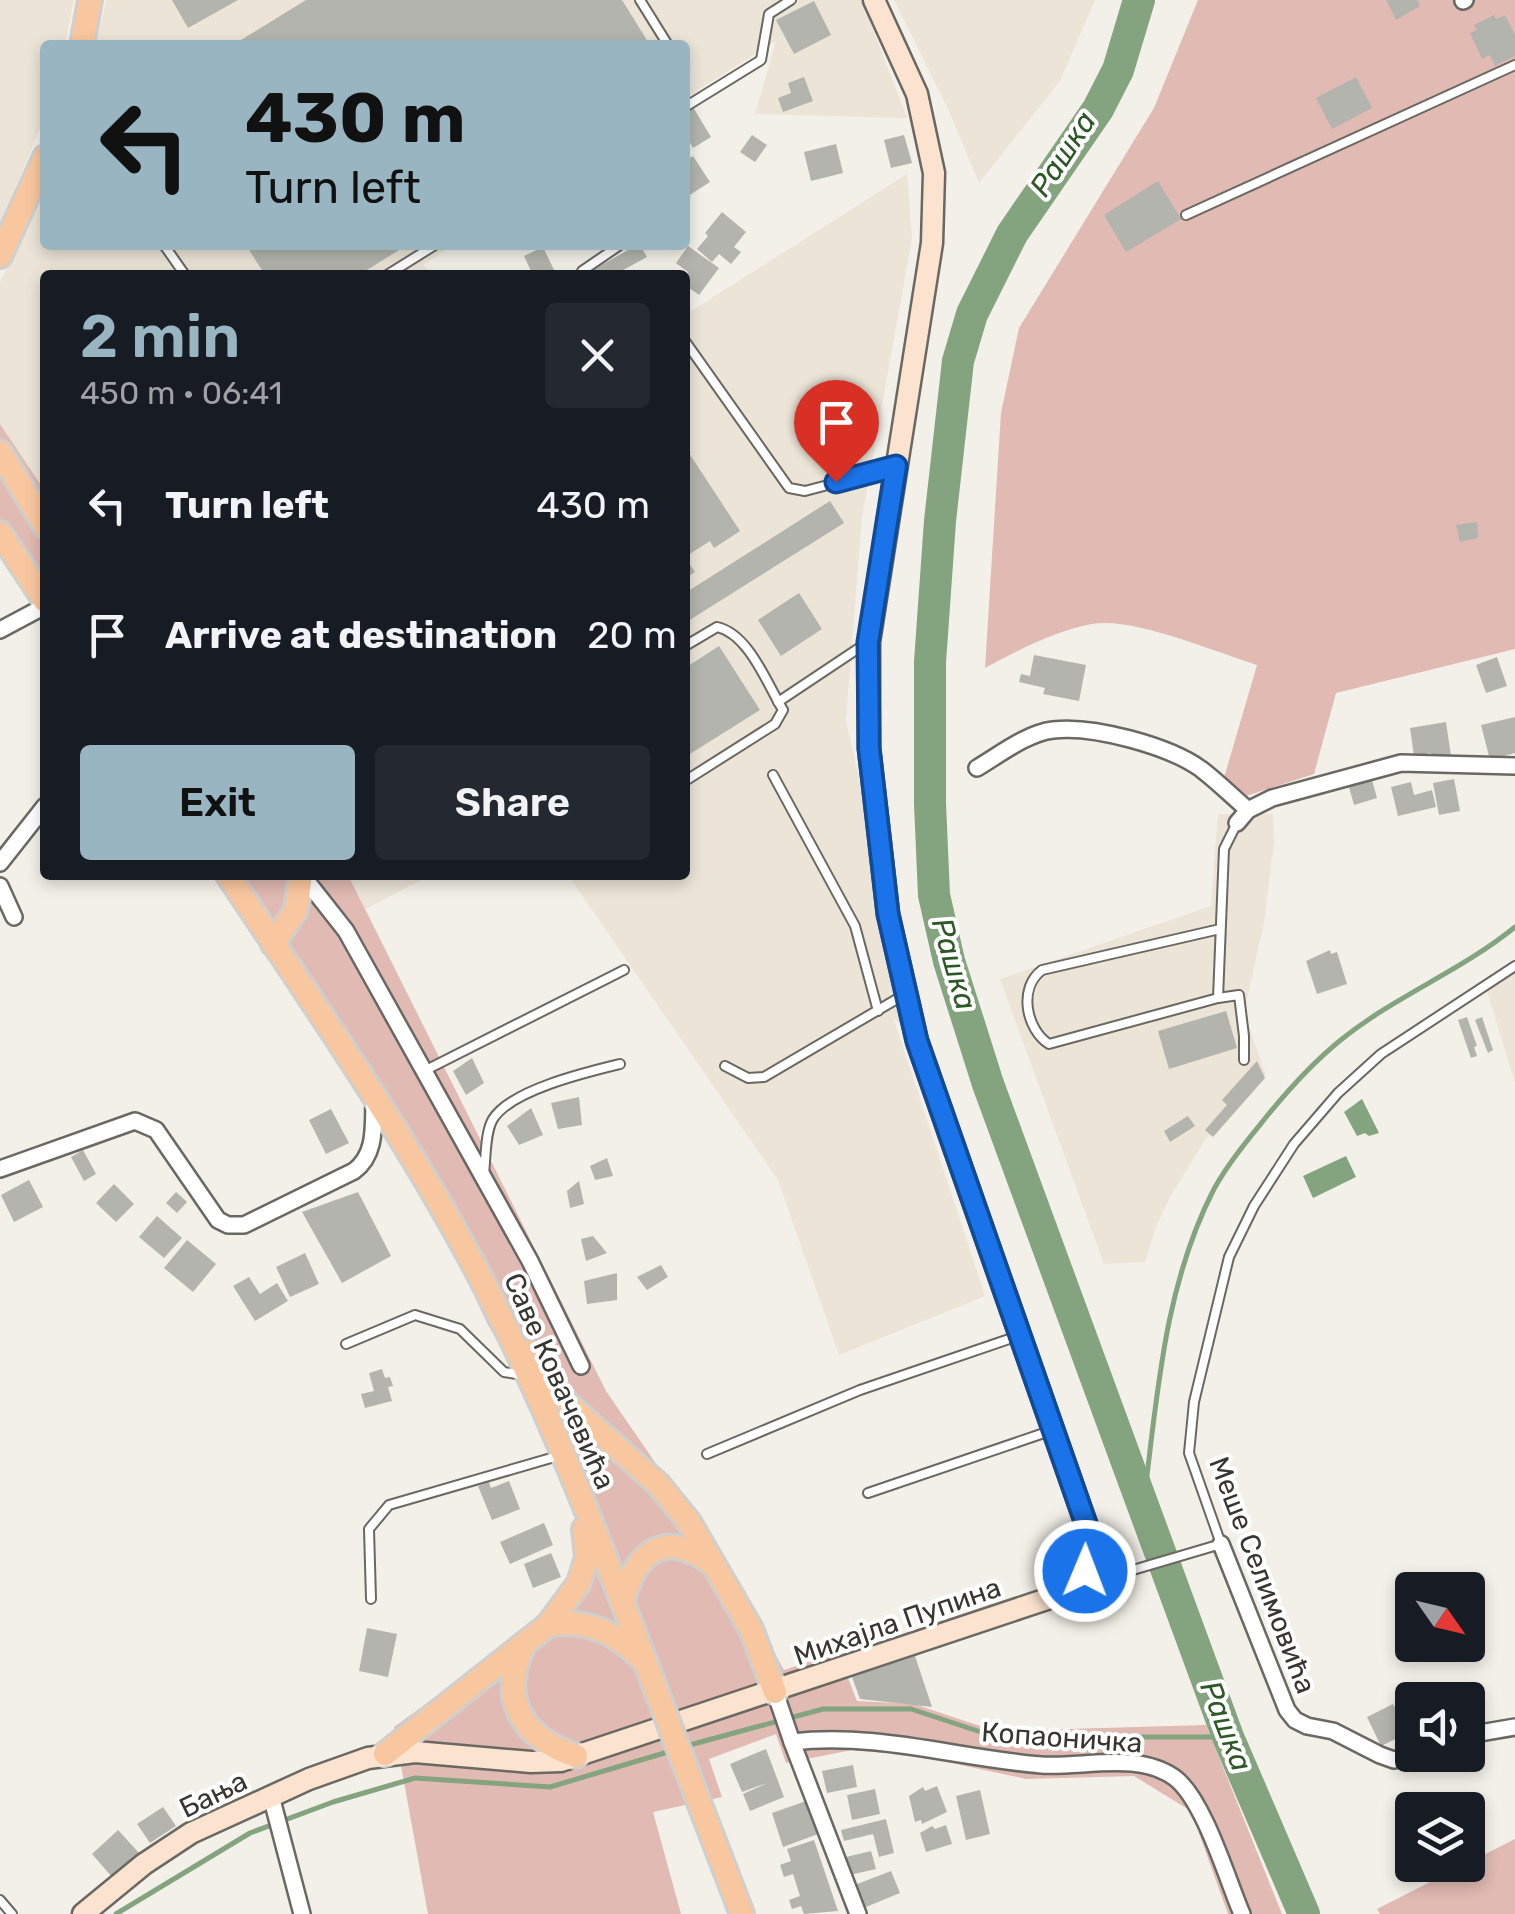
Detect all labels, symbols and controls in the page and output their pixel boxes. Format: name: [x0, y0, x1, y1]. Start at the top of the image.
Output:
text: 430 m: [245, 77, 466, 160]
icon: left: [80, 80, 210, 210]
water label: Рашка: [1022, 105, 1104, 203]
text: Turn left: [245, 161, 421, 214]
text: 2 min: [80, 301, 240, 372]
button: close: [545, 303, 650, 408]
text: 450 m · 06:41: [80, 374, 282, 412]
pin: [794, 380, 879, 483]
icon: arrive: [809, 395, 864, 450]
icon: left: [80, 478, 135, 533]
text: Turn left: [165, 482, 329, 528]
text: 430 m: [536, 482, 650, 528]
icon: arrive: [80, 608, 135, 663]
text: Arrive at destination: [165, 612, 557, 658]
text: 20 m: [587, 612, 677, 658]
button: Exit: [80, 745, 355, 860]
button: Share: [375, 745, 650, 860]
water label: Рашка: [924, 914, 984, 1014]
street label: Саве Ковачевића: [497, 1268, 622, 1494]
street label: Меше Селимовића: [1202, 1452, 1323, 1698]
position arrow: [1033, 1519, 1137, 1623]
street label: Михајла Пупина: [789, 1571, 1005, 1672]
north arrow: [1395, 1572, 1485, 1662]
map controls: [1395, 1572, 1485, 1882]
water label: Рашка: [1192, 1676, 1260, 1776]
button: sound: [1395, 1682, 1485, 1772]
street label: Копаоничка: [980, 1715, 1144, 1760]
street label: Бања: [174, 1764, 252, 1825]
button: layers: [1395, 1792, 1485, 1882]

